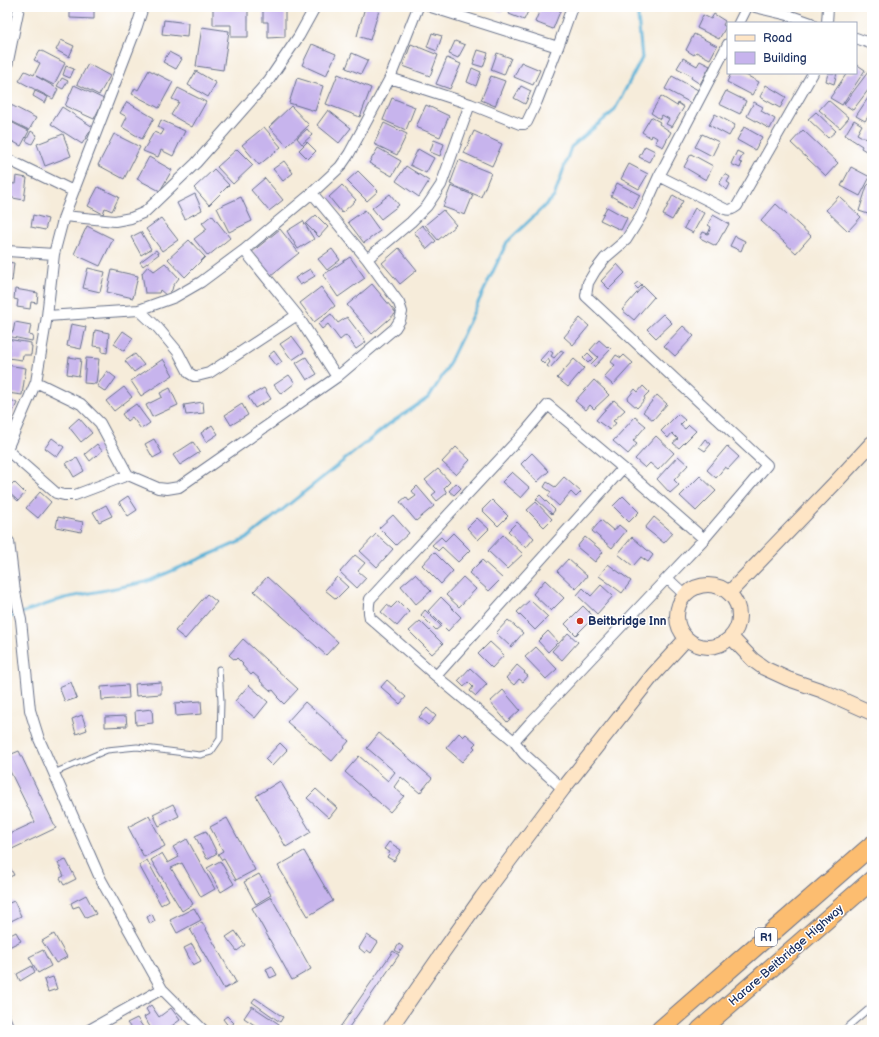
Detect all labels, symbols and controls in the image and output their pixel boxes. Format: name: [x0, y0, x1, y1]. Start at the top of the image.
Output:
legend: [727, 22, 857, 74]
text: Road: [763, 31, 792, 46]
text: Building: [763, 51, 807, 66]
place label: Beitbridge Inn: [588, 614, 667, 629]
marker: Beitbridge Inn: [575, 616, 585, 626]
street label: Harare-Beitbridge Highway: [726, 901, 847, 1009]
road number: R1: [755, 928, 777, 946]

